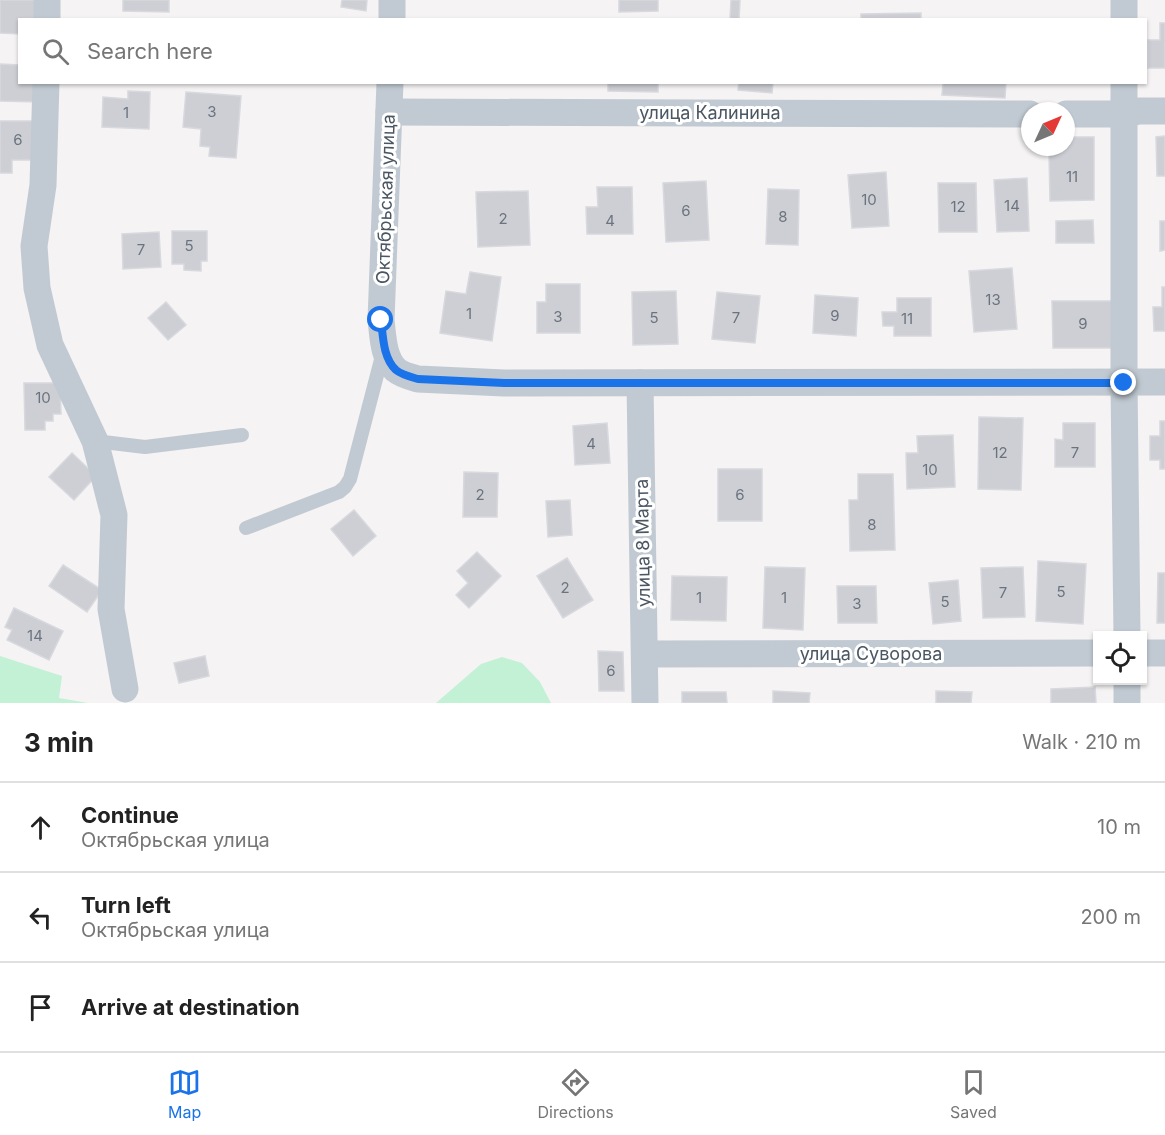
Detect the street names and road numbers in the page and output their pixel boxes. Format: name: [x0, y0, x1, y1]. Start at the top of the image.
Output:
street label: улица Калинина: [639, 102, 781, 123]
street label: Октябрьская улица: [372, 114, 399, 284]
street label: улица 8 Марта: [631, 479, 654, 607]
street label: улица Суворова: [800, 643, 942, 664]

